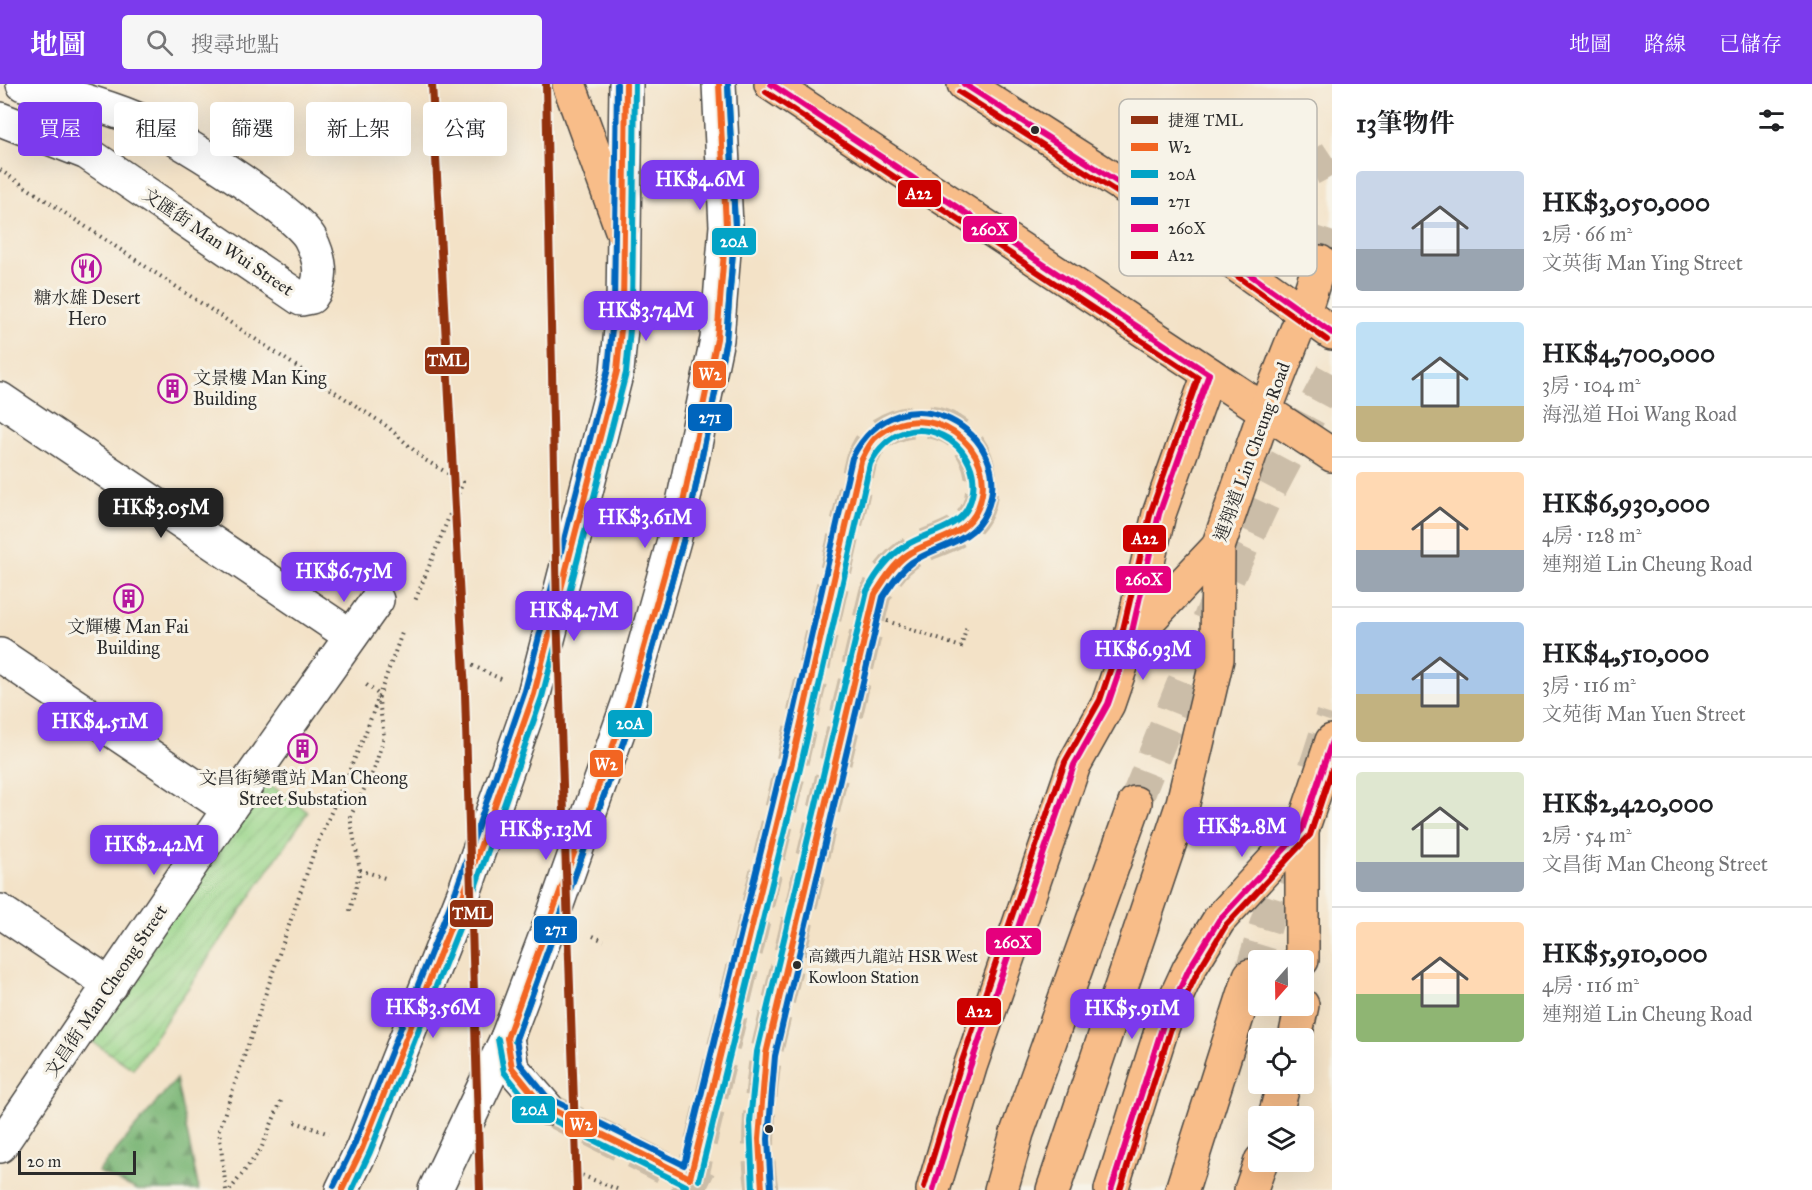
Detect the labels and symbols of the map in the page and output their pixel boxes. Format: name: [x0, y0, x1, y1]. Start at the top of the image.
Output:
legend: [1119, 99, 1317, 276]
text: 捷運 TML: [1168, 111, 1243, 130]
unlabelled marker: [1029, 124, 1041, 136]
text: W2: [1168, 138, 1191, 157]
pin: HK$4.6M: [645, 160, 755, 211]
text: 20A: [1168, 165, 1196, 184]
line badge: A22: [897, 179, 942, 208]
street label: 文匯街 Man Wui Street: [138, 183, 298, 301]
text: A22: [905, 184, 933, 203]
text: 271: [1168, 192, 1190, 211]
line badge: 260X: [962, 215, 1018, 243]
text: 260X: [1168, 219, 1206, 238]
text: 260X: [971, 220, 1009, 239]
line badge: 20A: [711, 227, 757, 256]
text: 20A: [720, 232, 748, 251]
text: A22: [1167, 246, 1195, 265]
restaurant icon: 糖水雄 Desert Hero: [71, 253, 103, 285]
place label: 糖水雄 Desert Hero: [34, 287, 141, 330]
pin: HK$3.74M: [584, 291, 708, 342]
line badge: TML: [424, 346, 470, 375]
text: TML: [426, 351, 467, 370]
street label: 連翔道 Lin Cheung Road: [1209, 359, 1296, 545]
line badge: W2: [692, 360, 727, 389]
text: W2: [698, 365, 723, 384]
place label: 文景樓 Man King Building: [193, 367, 327, 411]
building icon: 文景樓 Man King Building: [156, 372, 188, 404]
line badge: 271: [687, 403, 733, 432]
text: 271: [699, 408, 722, 427]
pin: HK$3.05M: [99, 488, 223, 539]
pin: HK$3.61M: [583, 498, 707, 549]
line badge: A22: [1122, 524, 1167, 553]
text: A22: [1131, 529, 1159, 548]
pin: HK$6.75M: [282, 552, 406, 603]
line badge: 260X: [1115, 565, 1172, 594]
text: 260X: [1125, 570, 1163, 589]
building icon: 文輝樓 Man Fai Building: [112, 582, 144, 614]
pin: HK$4.7M: [519, 591, 629, 642]
place label: 文輝樓 Man Fai Building: [67, 616, 189, 660]
pin: HK$6.93M: [1081, 630, 1205, 681]
pin: HK$4.51M: [38, 702, 162, 753]
line badge: 20A: [607, 709, 653, 738]
text: 20A: [616, 714, 644, 733]
building icon: 文昌街變電站 Man Cheong Street Substation: [287, 733, 319, 765]
line badge: W2: [589, 749, 624, 778]
text: W2: [594, 755, 619, 774]
place label: 文昌街變電站 Man Cheong Street Substation: [199, 767, 408, 810]
pin: HK$2.8M: [1187, 807, 1297, 858]
pin: HK$5.13M: [484, 810, 608, 861]
pin: HK$2.42M: [92, 825, 216, 876]
line badge: TML: [449, 899, 494, 928]
street label: 文昌街 Man Cheong Street: [40, 900, 173, 1082]
text: TML: [451, 904, 492, 923]
line badge: 271: [533, 915, 578, 944]
text: 271: [545, 920, 568, 939]
line badge: 260X: [985, 927, 1042, 956]
text: 260X: [994, 933, 1032, 952]
place label: 高鐵西九龍站 HSR West Kowloon Station: [808, 947, 978, 987]
north arrow: [1248, 950, 1314, 1016]
marker: 高鐵西九龍站 HSR West Kowloon Station: [791, 959, 803, 971]
pin: HK$3.56M: [371, 988, 495, 1039]
pin: HK$5.91M: [1070, 989, 1194, 1040]
line badge: A22: [956, 997, 1002, 1026]
text: A22: [965, 1002, 993, 1021]
line badge: 20A: [511, 1095, 556, 1124]
text: 20A: [520, 1100, 548, 1119]
line badge: W2: [564, 1110, 598, 1138]
text: W2: [569, 1115, 594, 1134]
unlabelled marker: [763, 1123, 775, 1135]
scale bar: [18, 1148, 136, 1176]

